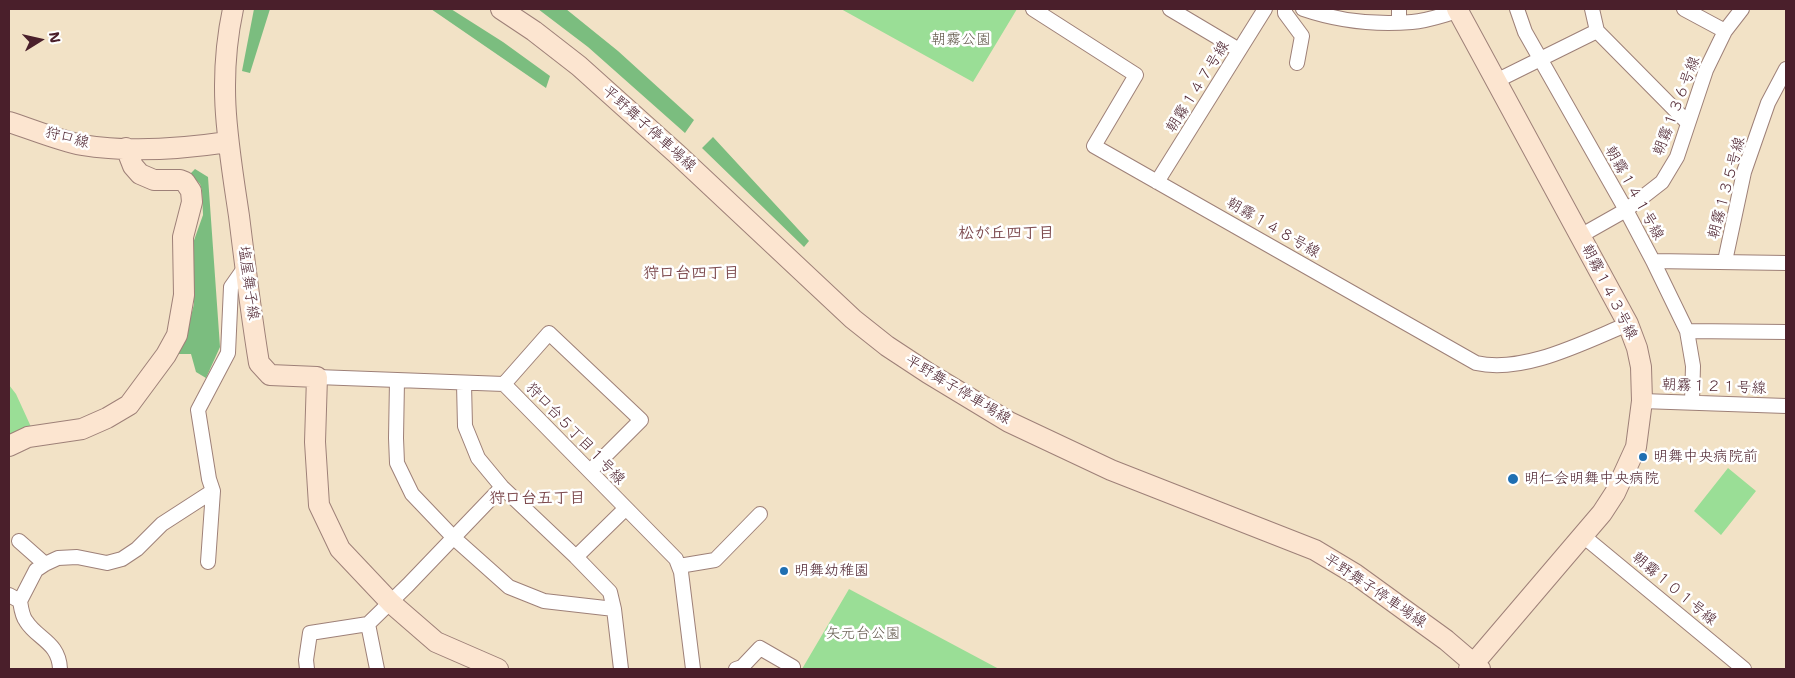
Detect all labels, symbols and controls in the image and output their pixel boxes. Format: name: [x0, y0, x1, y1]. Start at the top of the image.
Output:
north arrow: [15, 15, 65, 65]
text: N: [45, 30, 65, 44]
park label: 朝霧公園: [931, 31, 991, 49]
street label: 朝霧１４７号線: [1163, 38, 1233, 136]
street label: 朝霧１３６号線: [1650, 54, 1704, 158]
street label: 平野舞子停車場線: [598, 82, 700, 176]
street label: 狩口線: [43, 123, 91, 153]
street label: 朝霧１３５号線: [1705, 135, 1749, 241]
street label: 朝霧１４１号線: [1601, 143, 1667, 243]
street label: 朝霧１４８号線: [1223, 194, 1323, 262]
district label: 松が丘四丁目: [958, 224, 1054, 244]
street label: 朝霧１４３号線: [1577, 241, 1641, 343]
street label: 塩屋舞子線: [234, 245, 262, 321]
district label: 狩口台四丁目: [643, 264, 739, 284]
street label: 平野舞子停車場線: [902, 351, 1014, 429]
street label: 朝霧１２１号線: [1661, 376, 1767, 398]
street label: 狩口台５丁目１号線: [522, 379, 628, 489]
place label: 明舞中央病院前: [1653, 448, 1758, 466]
marker: 明舞中央病院前: [1637, 451, 1649, 463]
place label: 明仁会明舞中央病院: [1524, 470, 1659, 488]
marker: 明仁会明舞中央病院: [1506, 472, 1520, 486]
district label: 狩口台五丁目: [489, 489, 585, 509]
street label: 朝霧１０１号線: [1628, 548, 1720, 630]
street label: 平野舞子停車場線: [1320, 550, 1430, 632]
place label: 明舞幼稚園: [794, 562, 869, 580]
marker: 明舞幼稚園: [778, 565, 790, 577]
park label: 矢元台公園: [826, 625, 900, 643]

